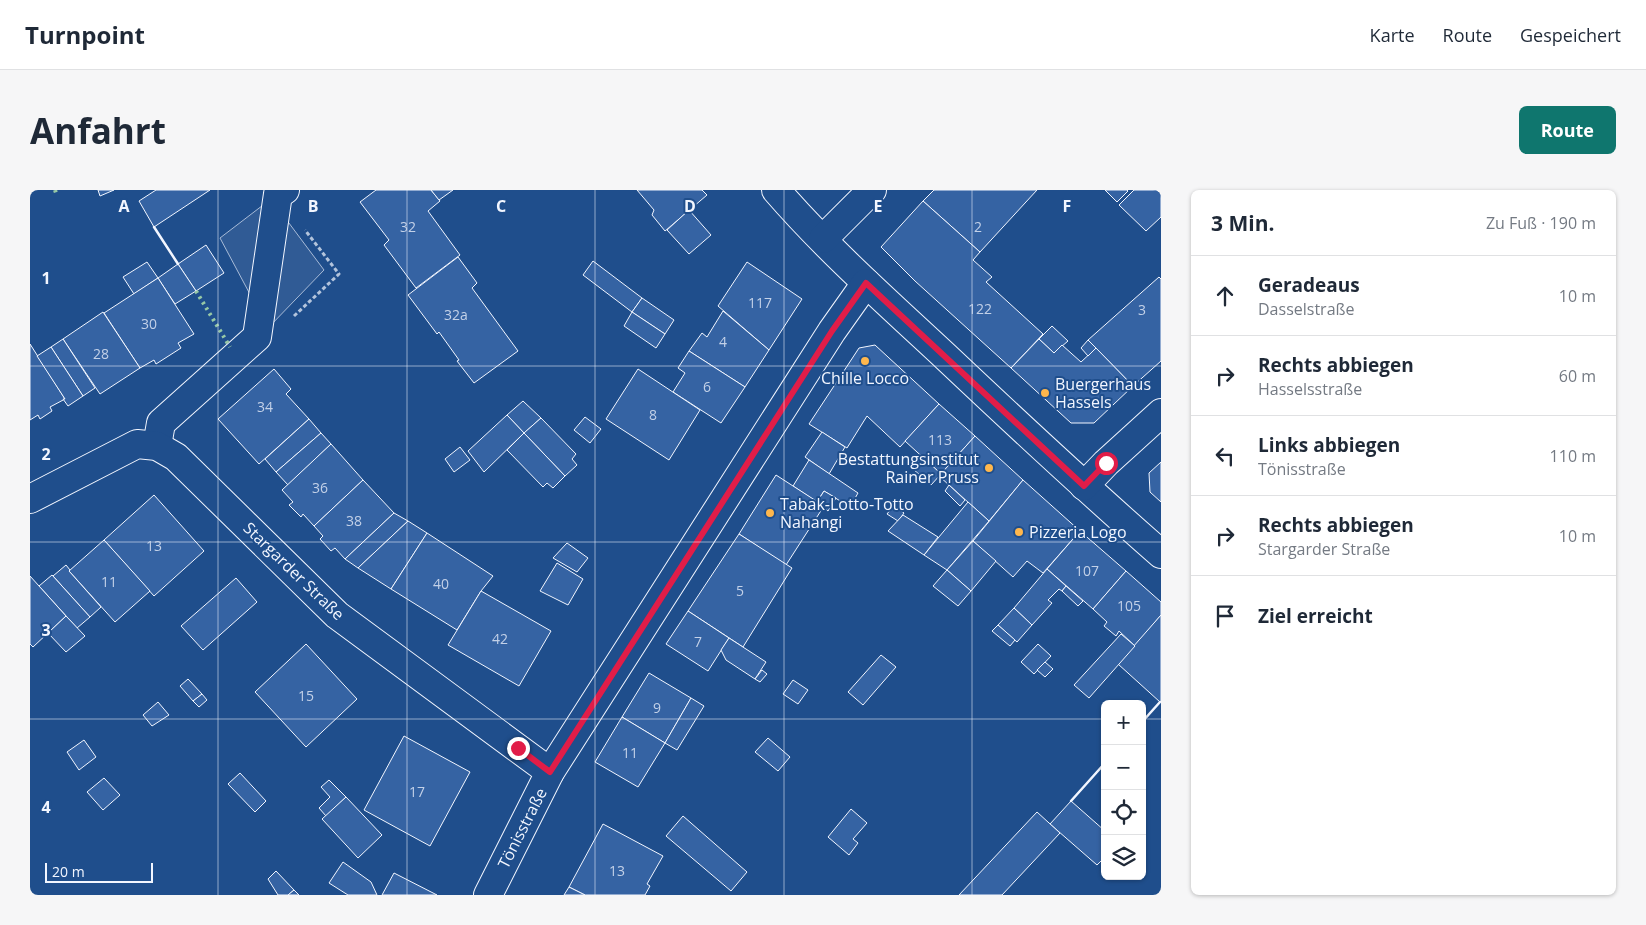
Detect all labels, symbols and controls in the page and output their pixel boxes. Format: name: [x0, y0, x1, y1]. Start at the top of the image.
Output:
text: Turnpoint: [25, 18, 145, 51]
text: Karte: [1370, 23, 1415, 47]
text: Route: [1443, 23, 1492, 47]
text: Gespeichert: [1520, 23, 1621, 47]
button: Route: [1519, 106, 1616, 154]
text: Anfahrt: [30, 107, 166, 154]
text: A: [118, 195, 130, 217]
text: B: [308, 195, 318, 217]
text: C: [496, 195, 506, 217]
text: D: [684, 195, 696, 217]
text: E: [874, 195, 883, 217]
text: F: [1063, 195, 1071, 217]
text: 3 Min.: [1211, 209, 1274, 237]
text: Zu Fuß · 190 m: [1486, 212, 1596, 234]
house number: 32: [400, 217, 416, 236]
house number: 2: [974, 217, 982, 236]
text: 1: [41, 267, 51, 289]
text: Geradeaus: [1258, 272, 1360, 298]
icon: ahead: [1211, 282, 1239, 310]
text: 10 m: [1559, 285, 1596, 307]
house number: 117: [748, 293, 772, 312]
text: Dasselstraße: [1258, 298, 1354, 320]
house number: 122: [968, 299, 992, 318]
house number: 3: [1138, 300, 1146, 319]
house number: 32a: [444, 305, 468, 324]
house number: 30: [141, 314, 157, 333]
house number: 4: [719, 332, 727, 351]
house number: 28: [93, 344, 109, 363]
text: Rechts abbiegen: [1258, 352, 1414, 378]
marker: Chille Locco: [859, 355, 871, 367]
icon: right: [1211, 362, 1239, 390]
text: 60 m: [1559, 365, 1596, 387]
place label: Chille Locco: [821, 367, 909, 389]
place label: Buergerhaus Hassels: [1055, 373, 1151, 413]
house number: 6: [703, 377, 711, 396]
text: Hasselsstraße: [1258, 378, 1362, 400]
marker: Buergerhaus Hassels: [1039, 387, 1051, 399]
house number: 34: [257, 397, 273, 416]
house number: 8: [649, 405, 657, 424]
house number: 113: [928, 430, 952, 449]
text: Links abbiegen: [1258, 432, 1400, 458]
icon: left: [1211, 442, 1239, 470]
text: 2: [41, 443, 51, 465]
text: 110 m: [1550, 445, 1596, 467]
place label: Bestattungsinstitut Rainer Pruss: [838, 448, 979, 488]
route start: [1095, 452, 1118, 475]
text: Tönisstraße: [1258, 458, 1346, 480]
marker: Bestattungsinstitut Rainer Pruss: [983, 462, 995, 474]
house number: 36: [312, 478, 328, 497]
place label: Tabak-Lotto-Totto Nahangi: [780, 493, 914, 533]
marker: Tabak-Lotto-Totto Nahangi: [764, 507, 776, 519]
house number: 38: [346, 511, 362, 530]
text: Rechts abbiegen: [1258, 512, 1414, 538]
street label: Stargarder Straße: [239, 517, 349, 625]
place label: Pizzeria Logo: [1029, 521, 1127, 543]
icon: right: [1211, 522, 1239, 550]
text: 10 m: [1559, 525, 1596, 547]
marker: Pizzeria Logo: [1013, 526, 1025, 538]
house number: 13: [146, 536, 162, 555]
text: Stargarder Straße: [1258, 538, 1390, 560]
house number: 107: [1075, 561, 1099, 580]
house number: 11: [101, 572, 117, 591]
house number: 40: [433, 574, 449, 593]
house number: 5: [736, 581, 744, 600]
house number: 105: [1117, 596, 1141, 615]
icon: arrive: [1211, 602, 1239, 630]
text: Ziel erreicht: [1258, 603, 1373, 629]
text: 3: [41, 619, 51, 641]
house number: 42: [492, 629, 508, 648]
house number: 7: [694, 632, 702, 651]
house number: 15: [298, 686, 314, 705]
house number: 9: [653, 698, 661, 717]
map controls: [1101, 700, 1146, 880]
button: +: [1101, 700, 1146, 745]
route end: [507, 737, 530, 760]
house number: 11: [622, 743, 638, 762]
button: −: [1101, 745, 1146, 790]
house number: 17: [409, 782, 425, 801]
street label: Tönisstraße: [492, 784, 552, 872]
button: locate: [1101, 790, 1146, 835]
text: 4: [41, 796, 51, 818]
button: layers: [1101, 835, 1146, 880]
scale bar: [45, 860, 152, 883]
house number: 13: [609, 861, 625, 880]
text: 20 m: [52, 862, 85, 881]

